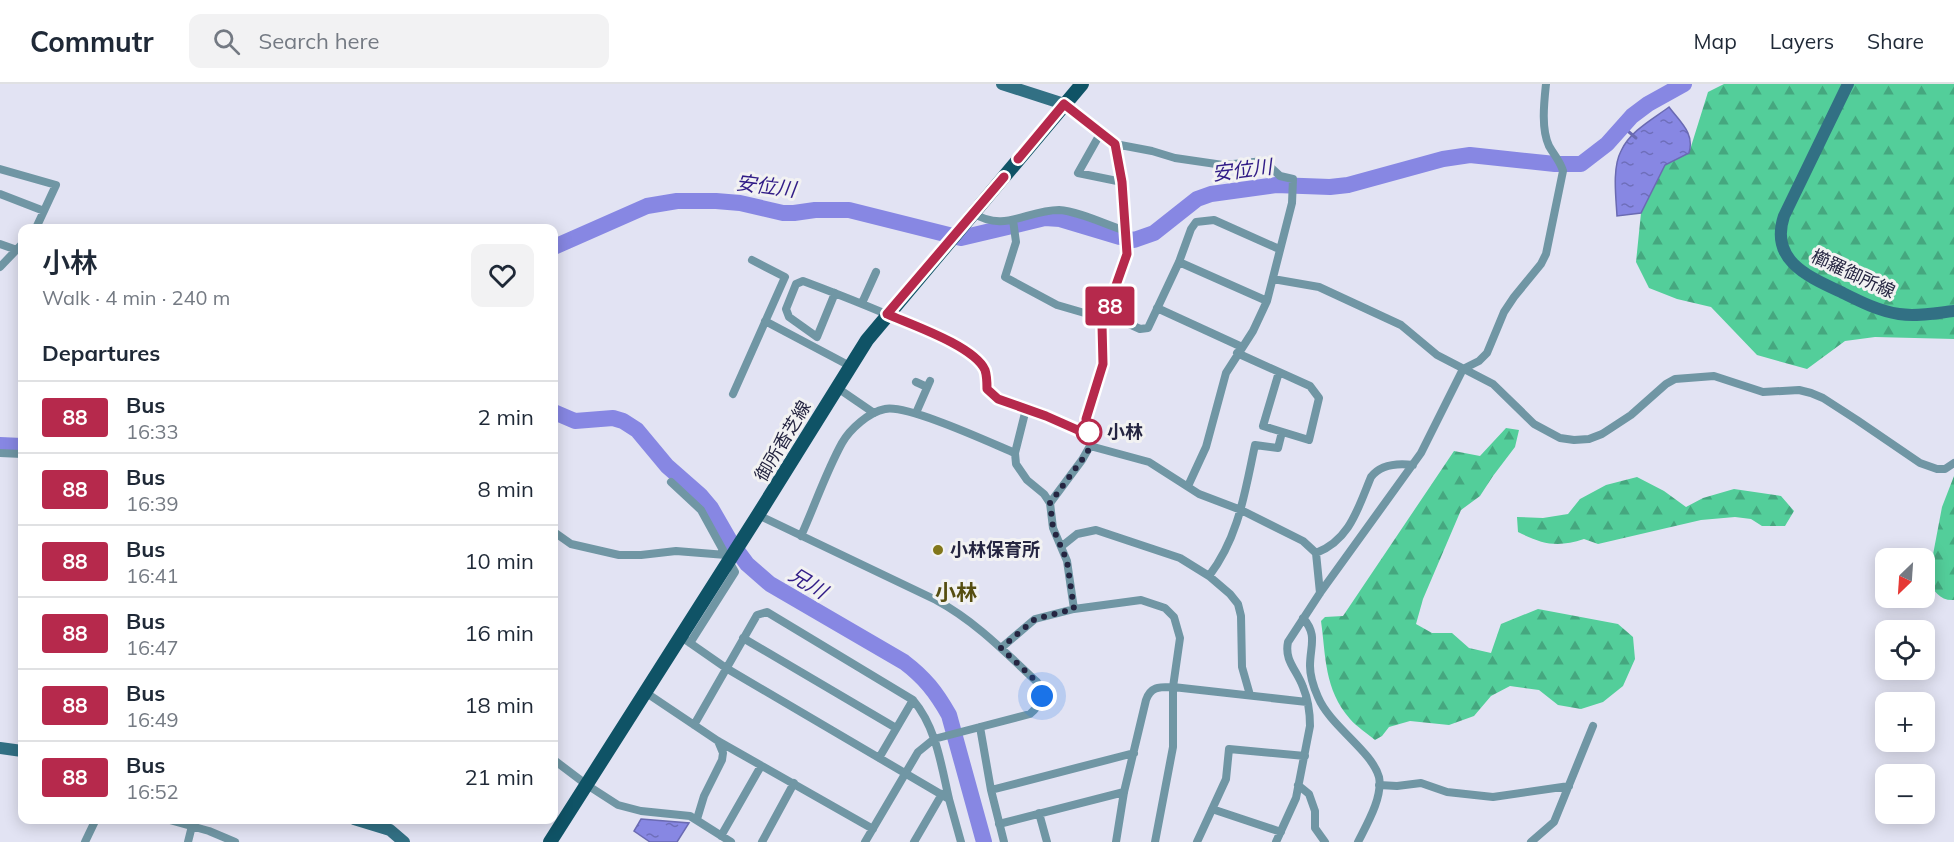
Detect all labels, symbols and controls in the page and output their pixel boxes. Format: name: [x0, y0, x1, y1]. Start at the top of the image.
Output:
search box: [189, 14, 609, 68]
text: Commutr: [30, 24, 153, 59]
icon: search: [210, 25, 243, 58]
text: Search here: [258, 27, 379, 55]
text: Map: [1694, 28, 1737, 54]
text: Layers: [1770, 28, 1834, 54]
text: Share: [1867, 28, 1924, 54]
water label: 安位川: [1211, 153, 1275, 186]
water label: 安位川: [735, 169, 799, 202]
button: heart: [471, 244, 534, 307]
street label: 櫛羅御所線: [1808, 244, 1899, 303]
text: 小林: [42, 245, 98, 280]
text: Walk · 4 min · 240 m: [42, 285, 230, 310]
line badge: 88: [1083, 286, 1137, 326]
text: 88: [1097, 293, 1123, 319]
text: Departures: [42, 339, 160, 367]
text: Bus: [126, 391, 165, 419]
street label: 御所香芝線: [750, 396, 816, 485]
text: 2 min: [478, 403, 534, 431]
text: 88: [62, 404, 88, 430]
text: 16:33: [126, 419, 179, 444]
marker: 小林: [1076, 419, 1102, 445]
place label: 小林: [1107, 420, 1143, 443]
text: Bus: [126, 463, 165, 491]
text: 8 min: [478, 475, 534, 503]
text: 88: [62, 476, 88, 502]
text: 16:39: [126, 491, 179, 516]
text: Bus: [126, 535, 165, 563]
place label: 小林保育所: [950, 538, 1040, 561]
marker: 小林保育所: [931, 543, 945, 557]
text: 10 min: [464, 547, 534, 575]
text: 88: [62, 548, 88, 574]
north arrow: [1875, 548, 1935, 608]
map controls: [1875, 548, 1935, 824]
water label: 兄川: [785, 562, 834, 605]
text: 16:41: [126, 563, 179, 588]
district label: 小林: [935, 579, 977, 605]
text: Bus: [126, 607, 165, 635]
text: 16 min: [464, 619, 534, 647]
text: 88: [62, 620, 88, 646]
button: locate: [1875, 620, 1935, 680]
text: 16:47: [126, 635, 179, 660]
text: Bus: [126, 679, 165, 707]
your location: [1027, 681, 1057, 711]
text: 18 min: [464, 691, 534, 719]
text: 88: [62, 692, 88, 718]
button: +: [1875, 692, 1935, 752]
text: 16:49: [126, 707, 179, 732]
text: Bus: [126, 751, 165, 779]
text: 21 min: [464, 763, 534, 791]
text: 88: [62, 764, 88, 790]
button: −: [1875, 764, 1935, 824]
text: 16:52: [126, 779, 179, 804]

